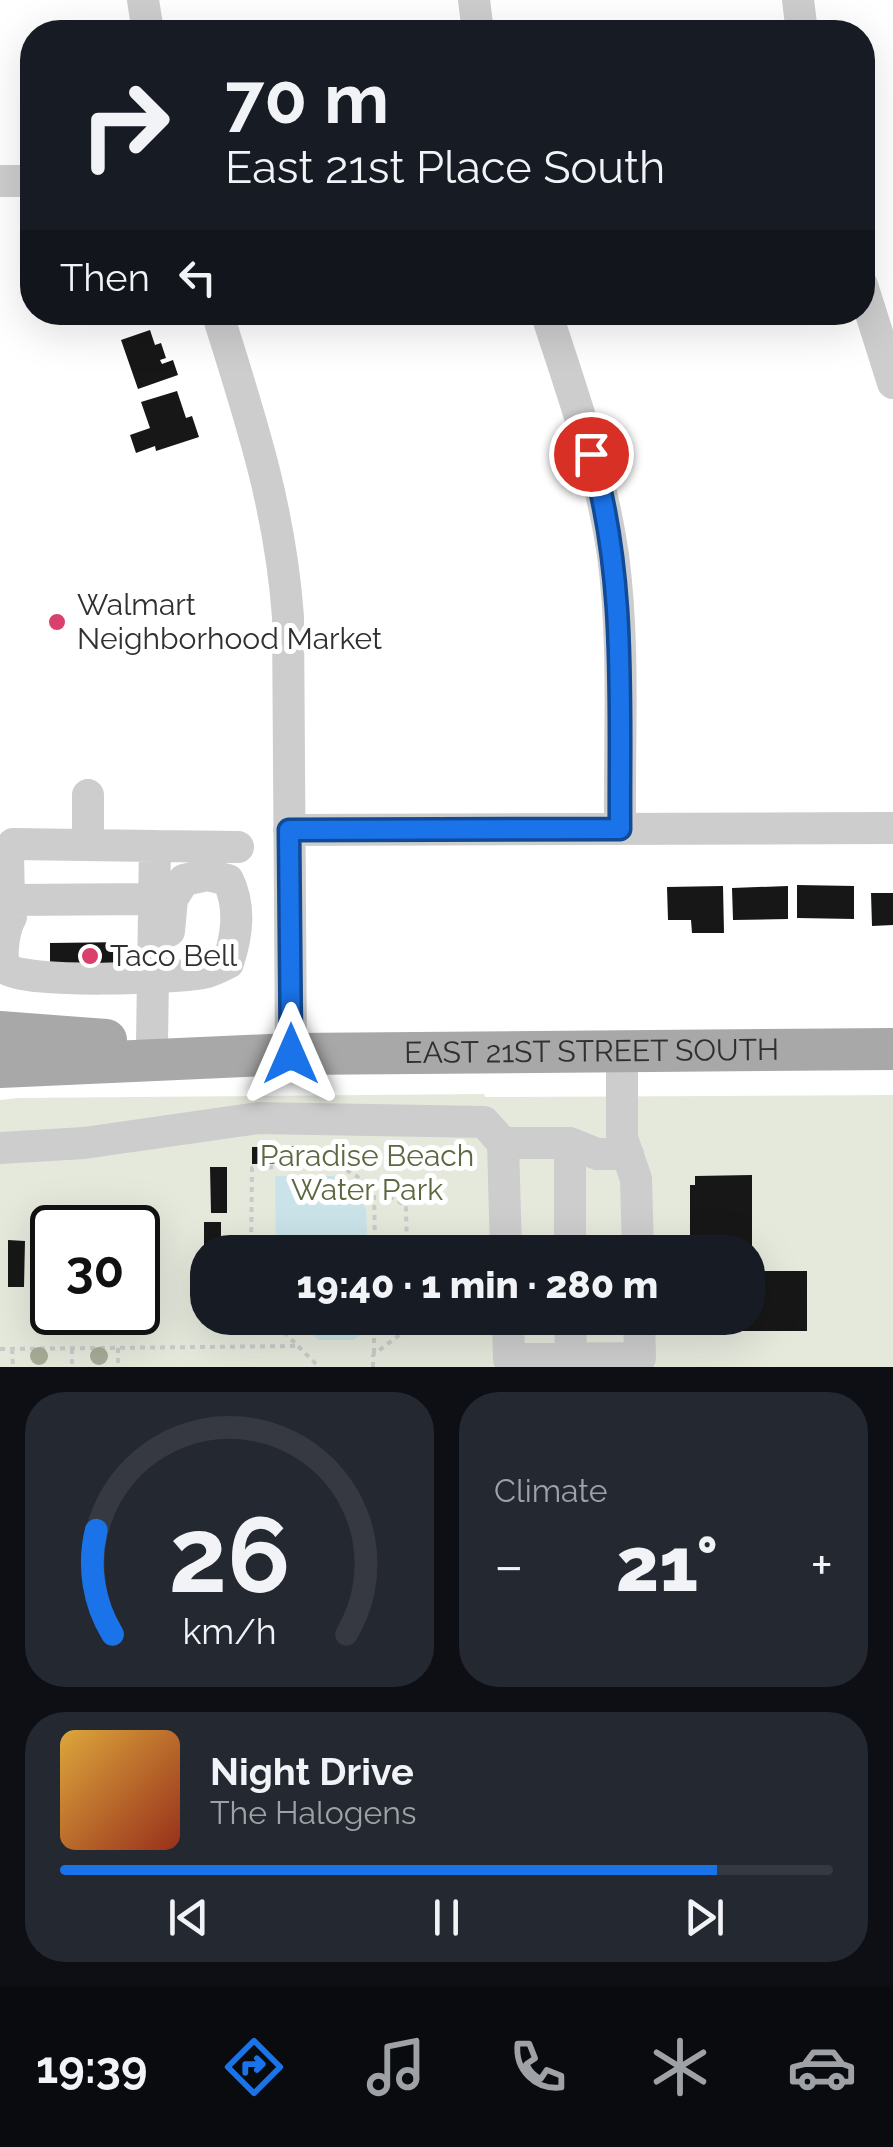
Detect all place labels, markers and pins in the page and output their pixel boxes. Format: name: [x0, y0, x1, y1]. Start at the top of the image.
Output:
pin: [549, 412, 634, 497]
place label: Walmart Neighborhood Market: [77, 587, 382, 656]
marker: Walmart Neighborhood Market: [46, 611, 68, 633]
place label: Taco Bell: [110, 938, 238, 973]
marker: Taco Bell: [79, 945, 101, 967]

